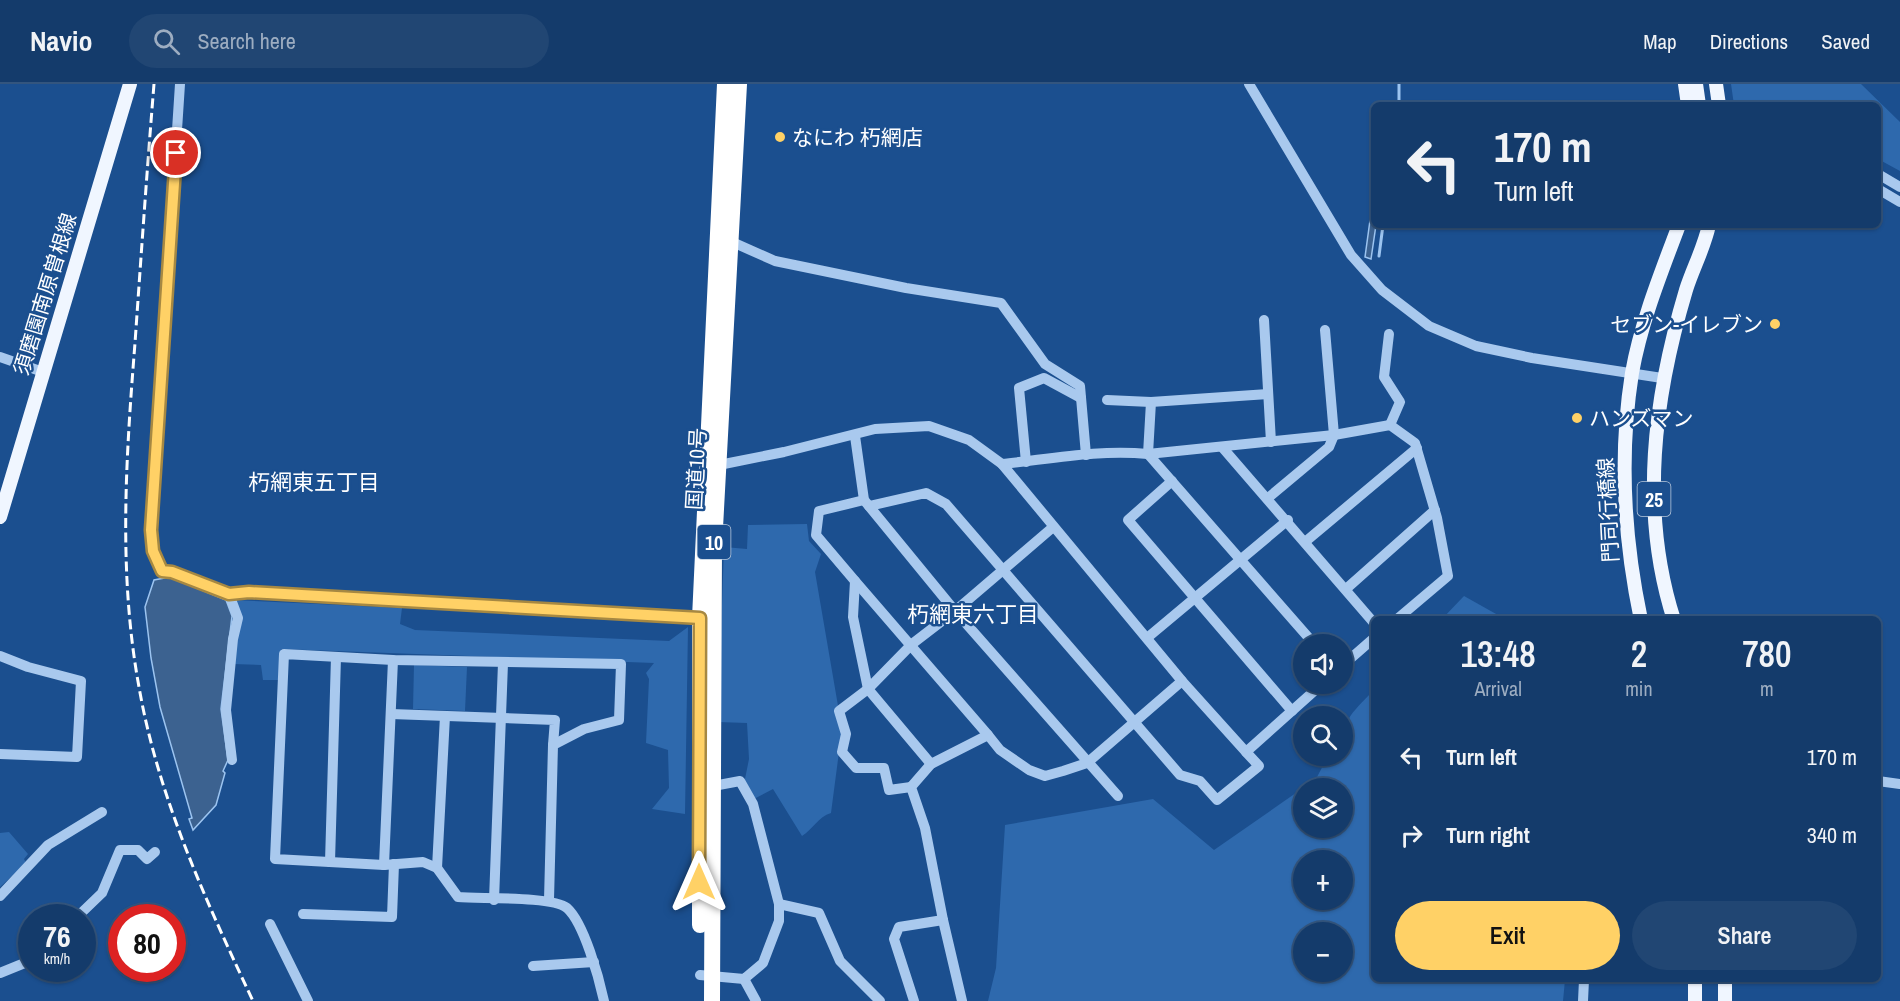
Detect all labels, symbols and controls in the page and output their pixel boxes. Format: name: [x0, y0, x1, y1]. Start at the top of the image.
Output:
search box: [129, 14, 549, 68]
text: Navio: [30, 22, 93, 60]
icon: search: [150, 25, 183, 58]
text: Search here: [198, 26, 296, 56]
text: Map: [1643, 27, 1677, 56]
text: Directions: [1710, 27, 1788, 56]
text: Saved: [1821, 27, 1870, 56]
text: 170 m: [1494, 119, 1592, 175]
place label: なにわ 朽網店: [792, 123, 923, 152]
icon: left: [1395, 126, 1473, 204]
pin: [150, 127, 201, 178]
marker: なにわ 朽網店: [773, 130, 787, 144]
icon: arrive: [159, 136, 192, 169]
text: Turn left: [1494, 173, 1573, 209]
street label: 須磨園南原曽根線: [7, 209, 83, 379]
place label: セブン-イレブン: [1610, 310, 1763, 339]
marker: セブン-イレブン: [1768, 317, 1782, 331]
place label: ハンズマン: [1589, 404, 1694, 433]
marker: ハンズマン: [1570, 411, 1584, 425]
street label: 国道10号: [679, 427, 713, 511]
street label: 門司行橋線: [1591, 457, 1625, 563]
district label: 朽網東五丁目: [248, 467, 380, 497]
road number: 25: [1638, 482, 1670, 516]
road number: 10: [698, 525, 730, 559]
district label: 朽網東六丁目: [907, 599, 1039, 629]
text: 13:48: [1461, 630, 1536, 678]
text: 2: [1631, 630, 1647, 678]
text: 780: [1742, 630, 1791, 678]
map controls: [1293, 634, 1353, 982]
button: sound: [1293, 634, 1353, 694]
text: Arrival: [1474, 675, 1522, 702]
text: min: [1625, 675, 1653, 702]
text: m: [1760, 675, 1774, 702]
button: search: [1293, 706, 1353, 766]
icon: left: [1395, 741, 1428, 774]
text: Turn left: [1446, 742, 1517, 772]
text: 170 m: [1807, 742, 1857, 772]
button: layers: [1293, 778, 1353, 838]
icon: right: [1395, 819, 1428, 852]
text: Turn right: [1446, 820, 1530, 850]
text: 340 m: [1807, 820, 1857, 850]
position arrow: [667, 850, 731, 914]
button: +: [1293, 850, 1353, 910]
button: Exit: [1395, 901, 1620, 970]
button: Share: [1632, 901, 1857, 970]
speed limit sign: 80: [108, 904, 186, 982]
text: 76: [43, 916, 71, 956]
button: −: [1293, 922, 1353, 982]
text: km/h: [44, 948, 70, 969]

